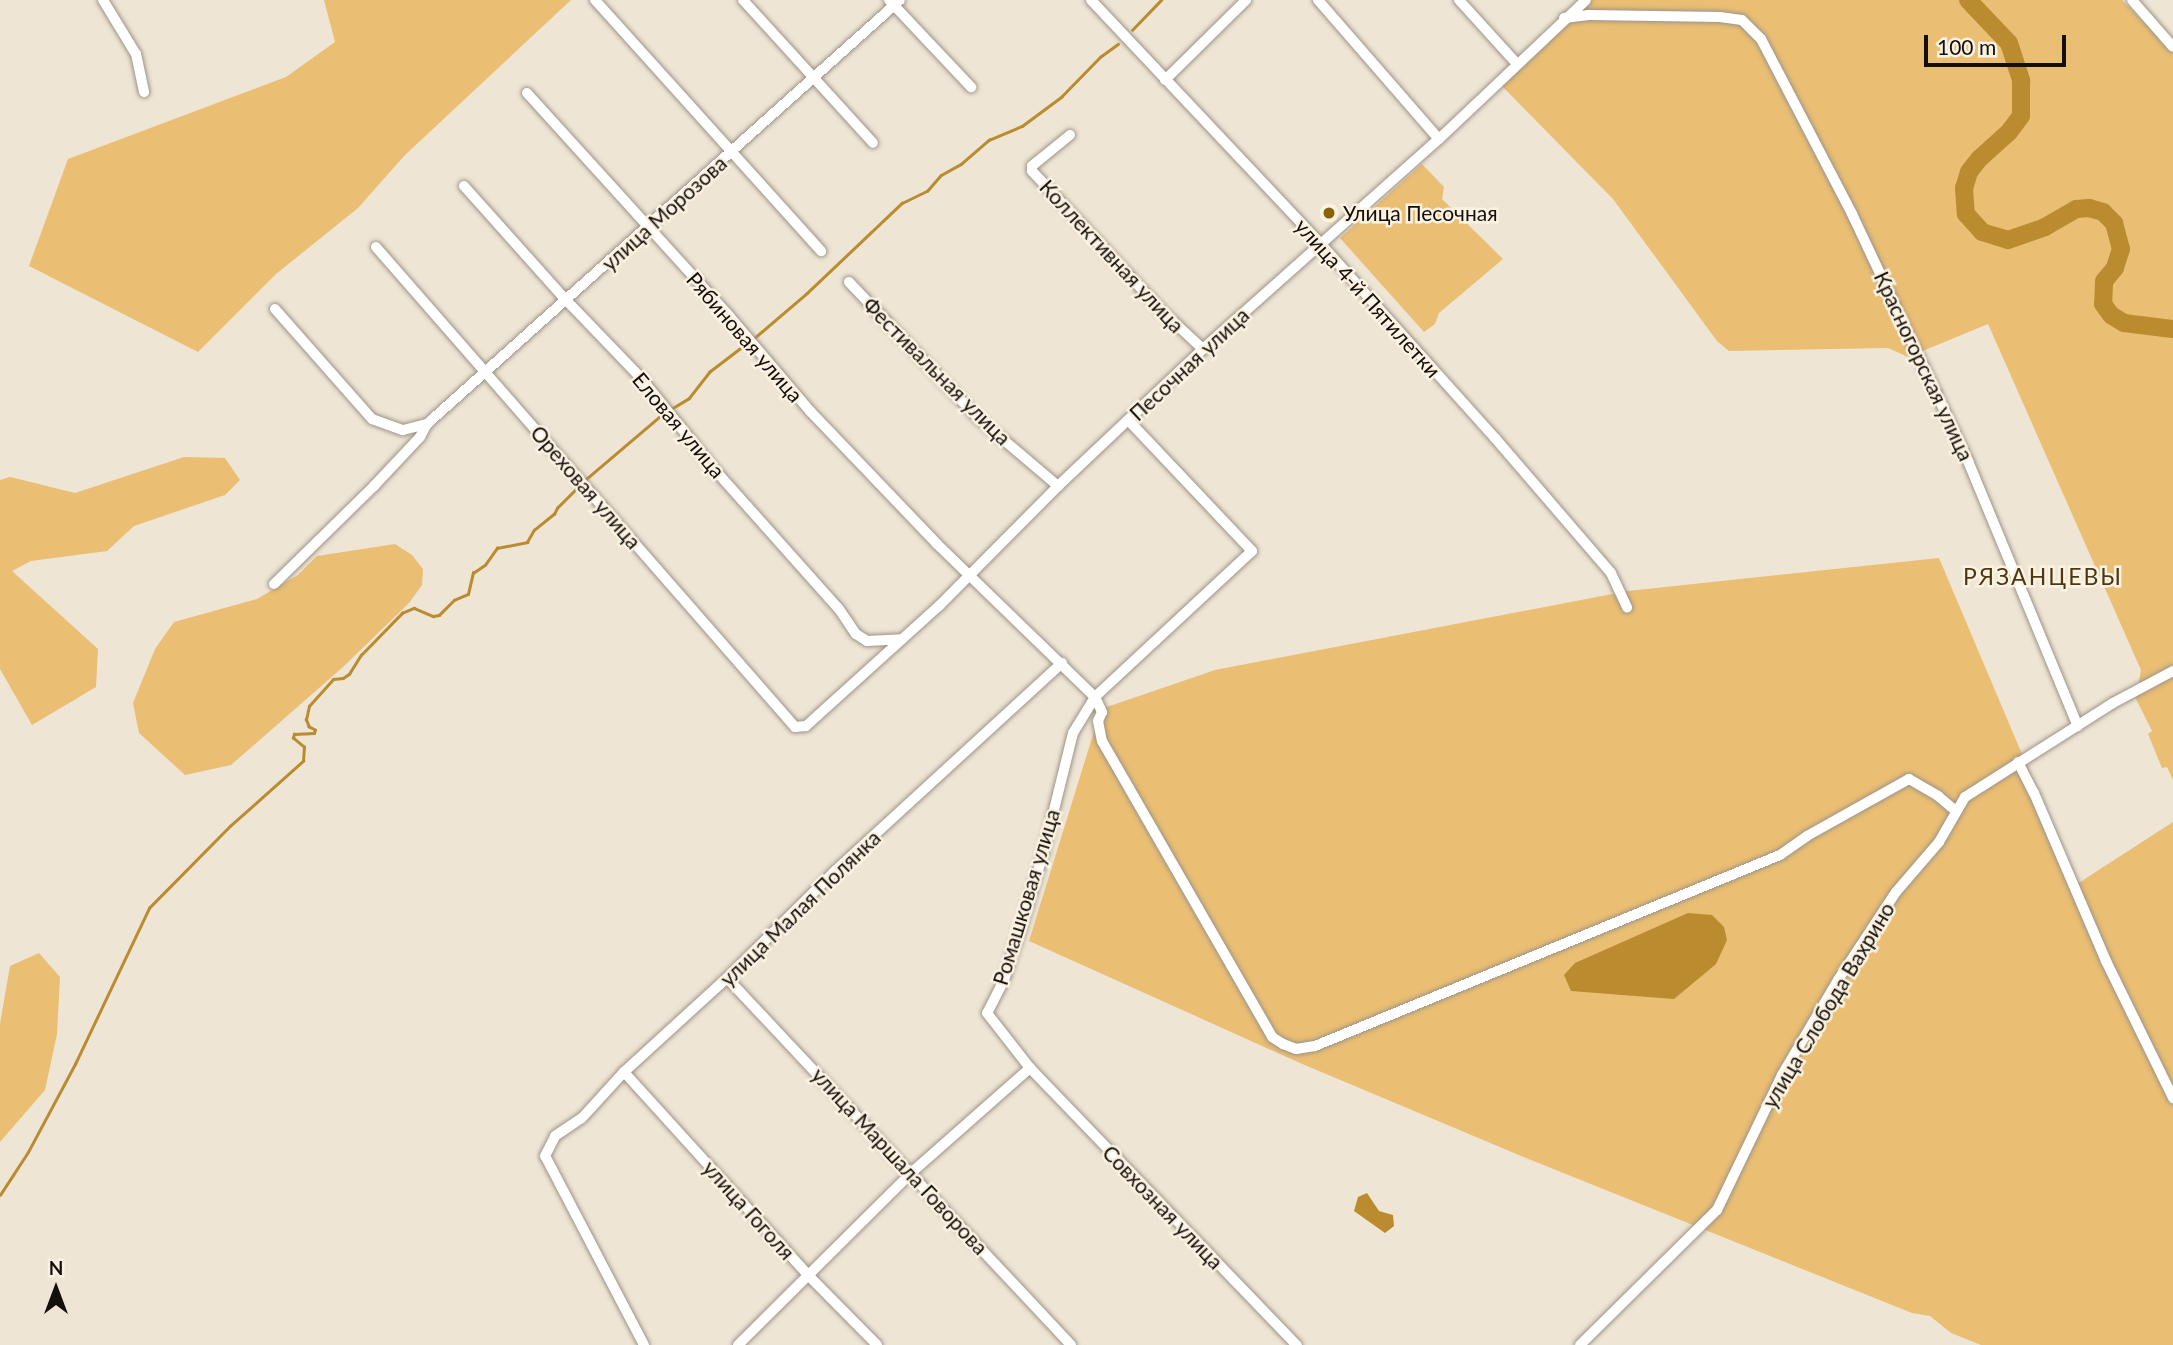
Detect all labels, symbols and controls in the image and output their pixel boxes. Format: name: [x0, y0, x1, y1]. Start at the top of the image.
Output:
scale bar: [1928, 21, 2070, 65]
text: 100 m: [1937, 34, 1996, 59]
street label: улица Морозова: [596, 150, 732, 276]
street label: Коллективная улица: [1035, 174, 1189, 338]
place label: Улица Песочная: [1343, 200, 1498, 226]
marker: Улица Песочная: [1321, 205, 1337, 221]
street label: улица 4-й Пятилетки: [1290, 213, 1446, 383]
street label: Рябиновая улица: [682, 267, 808, 407]
street label: Красногорская улица: [1869, 267, 1979, 465]
street label: Фестивальная улица: [858, 292, 1016, 450]
street label: Песочная улица: [1124, 302, 1254, 426]
street label: Еловая улица: [627, 367, 731, 483]
street label: Ореховая улица: [526, 420, 646, 554]
district label: РЯЗАНЦЕВЫ: [1964, 562, 2122, 590]
street label: Ромашковая улица: [987, 806, 1065, 988]
street label: улица Малая Полянка: [715, 825, 885, 991]
street label: улица Слобода Вахрино: [1757, 898, 1899, 1112]
street label: улица Маршала Говорова: [807, 1062, 993, 1260]
street label: Совхозная улица: [1098, 1140, 1228, 1274]
street label: улица Гоголя: [698, 1155, 800, 1265]
north arrow: [21, 1254, 91, 1324]
text: N: [49, 1256, 63, 1279]

